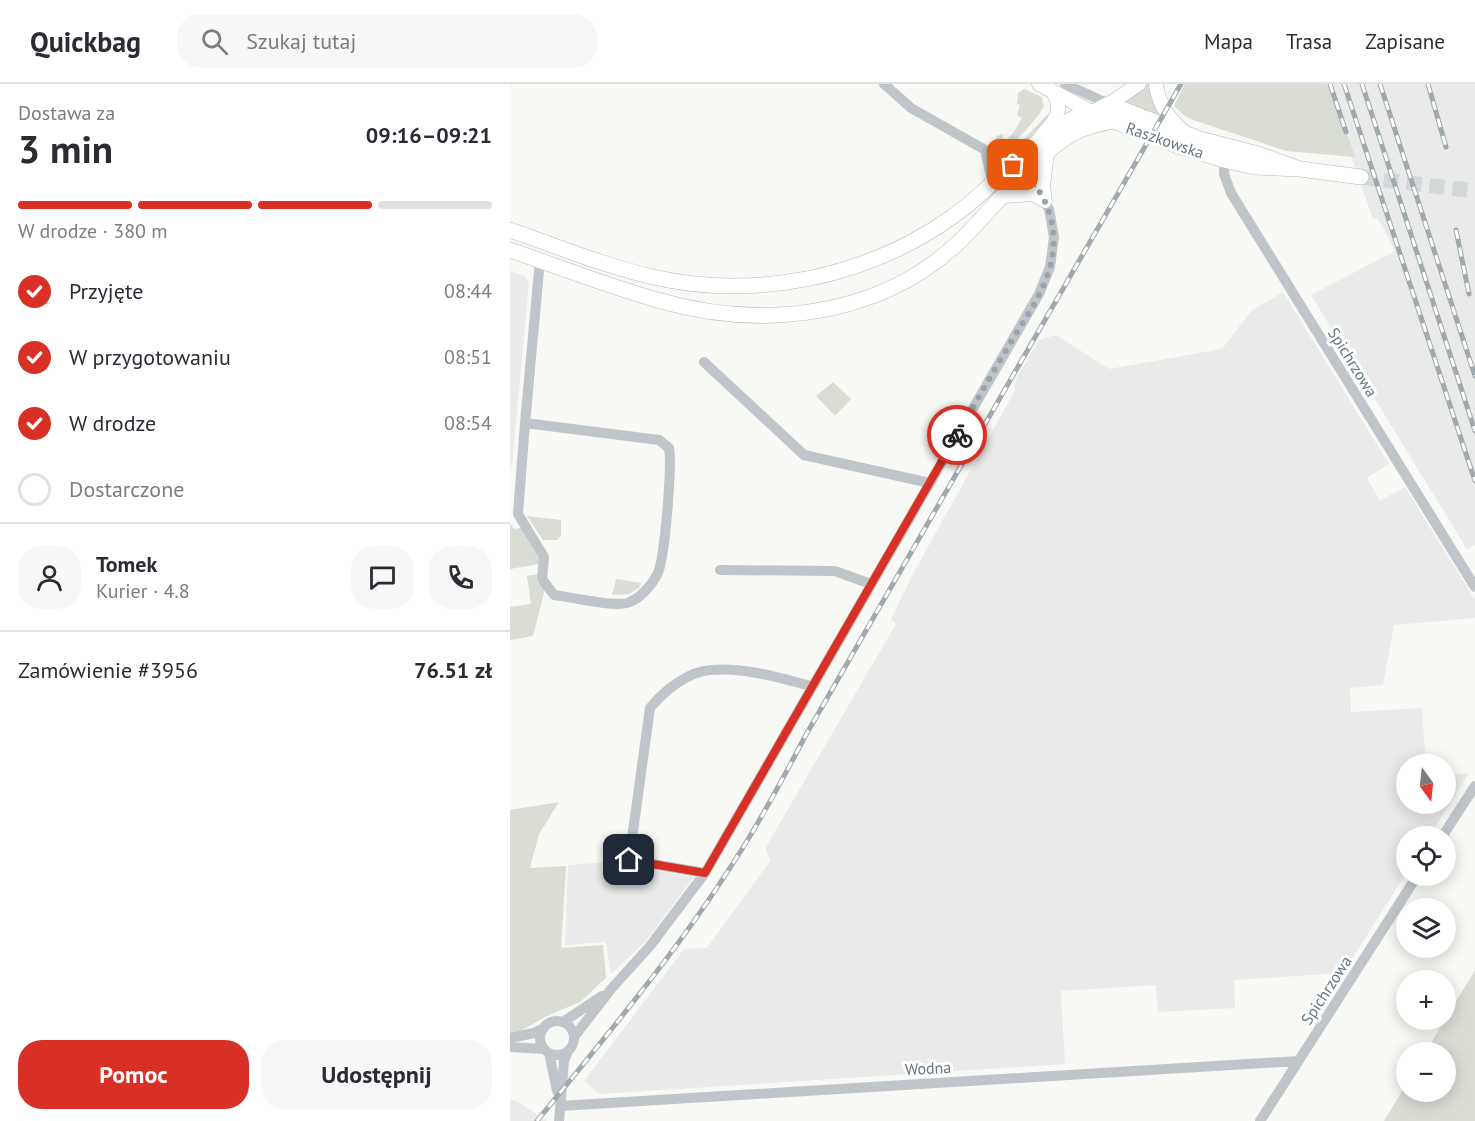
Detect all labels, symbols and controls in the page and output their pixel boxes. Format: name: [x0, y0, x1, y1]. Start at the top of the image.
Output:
search box: [177, 14, 597, 68]
text: Quickbag: [30, 23, 141, 60]
icon: search: [198, 25, 231, 58]
text: Szukaj tutaj: [246, 27, 356, 55]
text: Mapa: [1204, 28, 1253, 55]
text: Trasa: [1286, 28, 1332, 55]
text: Zapisane: [1365, 28, 1445, 55]
text: Dostawa za: [18, 100, 115, 126]
street label: Raszkowska: [1123, 117, 1207, 163]
text: 09:16–09:21: [366, 121, 492, 149]
text: 3 min: [18, 123, 113, 174]
pin: [987, 139, 1038, 190]
icon: bag: [996, 148, 1029, 181]
text: W drodze · 380 m: [18, 218, 168, 244]
icon: check: [18, 275, 51, 308]
text: Przyjęte: [69, 277, 143, 305]
text: 08:44: [444, 278, 492, 304]
street label: Spichrzowa: [1324, 324, 1382, 400]
icon: check: [18, 341, 51, 374]
text: W przygotowaniu: [69, 343, 231, 371]
text: 08:51: [444, 344, 492, 370]
courier: [927, 405, 987, 465]
icon: check: [18, 407, 51, 440]
text: W drodze: [69, 409, 156, 437]
text: 08:54: [444, 410, 492, 436]
icon: bike: [941, 419, 974, 452]
text: Dostarczone: [69, 475, 184, 503]
button: person: [18, 546, 81, 609]
button: chat: [351, 546, 414, 609]
button: phone: [429, 546, 492, 609]
text: Tomek: [96, 550, 157, 578]
text: Kurier · 4.8: [96, 578, 190, 604]
text: Zamówienie #3956: [18, 656, 198, 684]
text: 76.51 zł: [414, 656, 492, 684]
north arrow: [1396, 754, 1456, 814]
map controls: [1396, 754, 1456, 1102]
button: locate: [1396, 826, 1456, 886]
pin: [603, 834, 654, 885]
icon: home: [612, 843, 645, 876]
button: layers: [1396, 898, 1456, 958]
street label: Spichrzowa: [1296, 952, 1356, 1028]
button: +: [1396, 970, 1456, 1030]
button: Pomoc: [18, 1040, 249, 1109]
button: Udostępnij: [261, 1040, 492, 1109]
button: −: [1396, 1042, 1456, 1102]
street label: Wodna: [904, 1057, 952, 1079]

